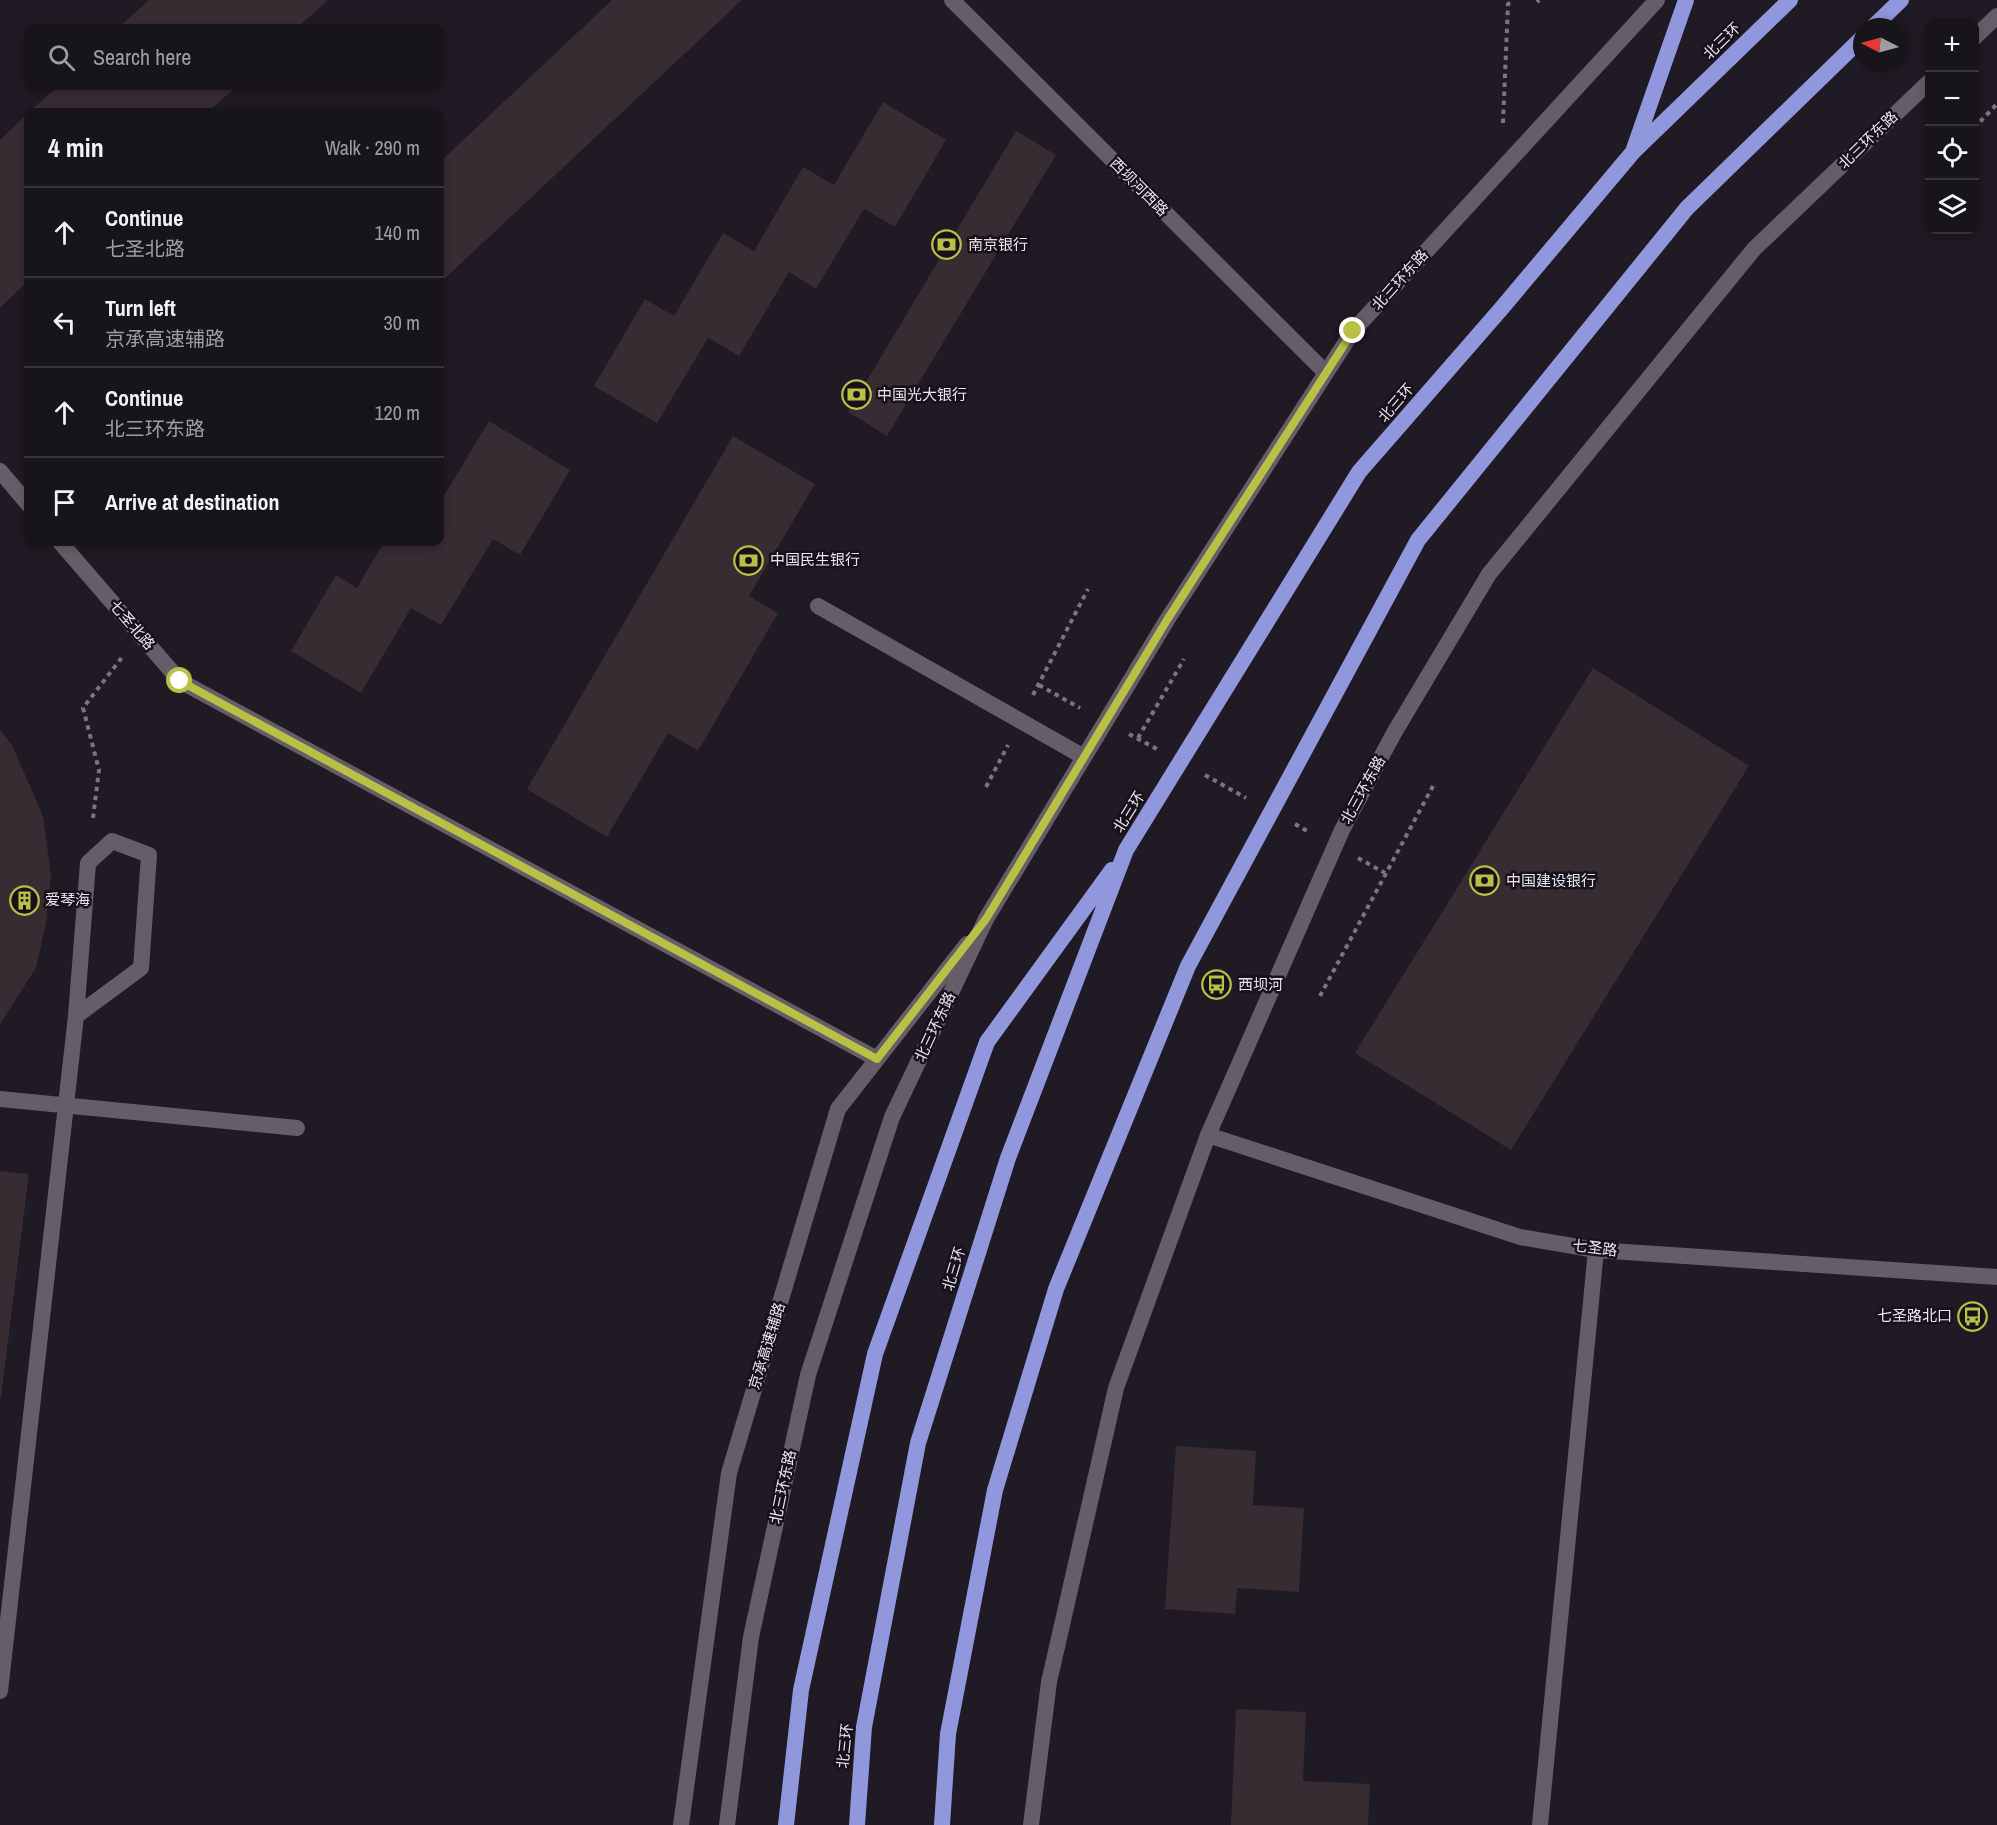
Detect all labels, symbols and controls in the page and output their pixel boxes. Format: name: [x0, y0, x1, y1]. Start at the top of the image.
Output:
street label: 北三环: [1698, 17, 1745, 64]
north arrow: [1853, 18, 1907, 72]
map controls: [1925, 18, 1979, 234]
button: +: [1925, 18, 1979, 72]
search box: [24, 24, 444, 90]
icon: search: [45, 41, 78, 74]
text: Search here: [93, 42, 191, 72]
button: −: [1925, 72, 1979, 126]
street label: 北三环东路: [1833, 106, 1902, 173]
button: locate: [1925, 126, 1979, 180]
text: 4 min: [48, 130, 104, 165]
text: Walk · 290 m: [325, 134, 420, 161]
street label: 西坝河西路: [1105, 153, 1173, 221]
button: layers: [1925, 180, 1979, 234]
text: Continue: [105, 203, 183, 233]
icon: ahead: [48, 216, 81, 249]
text: 140 m: [374, 219, 420, 246]
bank icon: 南京银行: [931, 229, 963, 261]
place label: 南京银行: [968, 234, 1028, 255]
text: 七圣北路: [105, 235, 185, 262]
street label: 北三环东路: [1367, 245, 1433, 315]
text: Turn left: [105, 293, 176, 323]
icon: left: [48, 306, 81, 339]
text: 30 m: [384, 309, 420, 336]
route end: [1339, 317, 1365, 343]
text: 京承高速辅路: [105, 325, 225, 352]
bank icon: 中国光大银行: [840, 379, 872, 411]
street label: 北三环: [1373, 379, 1418, 427]
text: Continue: [105, 383, 183, 413]
place label: 中国光大银行: [877, 384, 967, 405]
icon: ahead: [48, 396, 81, 429]
text: 120 m: [374, 399, 420, 426]
text: 北三环东路: [105, 415, 205, 442]
icon: arrive: [48, 486, 81, 519]
text: Arrive at destination: [105, 487, 279, 517]
bank icon: 中国民生银行: [733, 544, 765, 576]
place label: 中国民生银行: [770, 549, 860, 570]
street label: 七圣北路: [105, 595, 160, 654]
route start: [166, 667, 192, 693]
street label: 北三环东路: [1335, 752, 1390, 828]
street label: 北三环: [1108, 787, 1149, 836]
bank icon: 中国建设银行: [1469, 865, 1501, 897]
place label: 中国建设银行: [1506, 870, 1596, 891]
building icon: 爱琴海: [8, 884, 40, 916]
place label: 爱琴海: [45, 889, 90, 910]
bus stop icon: 西坝河: [1201, 969, 1233, 1001]
place label: 西坝河: [1238, 974, 1283, 995]
street label: 北三环东路: [909, 988, 960, 1065]
street label: 七圣路: [1571, 1234, 1619, 1261]
street label: 北三环: [937, 1244, 970, 1293]
street label: 京承高速辅路: [743, 1300, 790, 1392]
bus stop icon: 七圣路北口: [1957, 1300, 1989, 1332]
place label: 七圣路北口: [1877, 1305, 1952, 1326]
street label: 北三环东路: [764, 1448, 801, 1526]
street label: 北三环: [832, 1722, 857, 1769]

